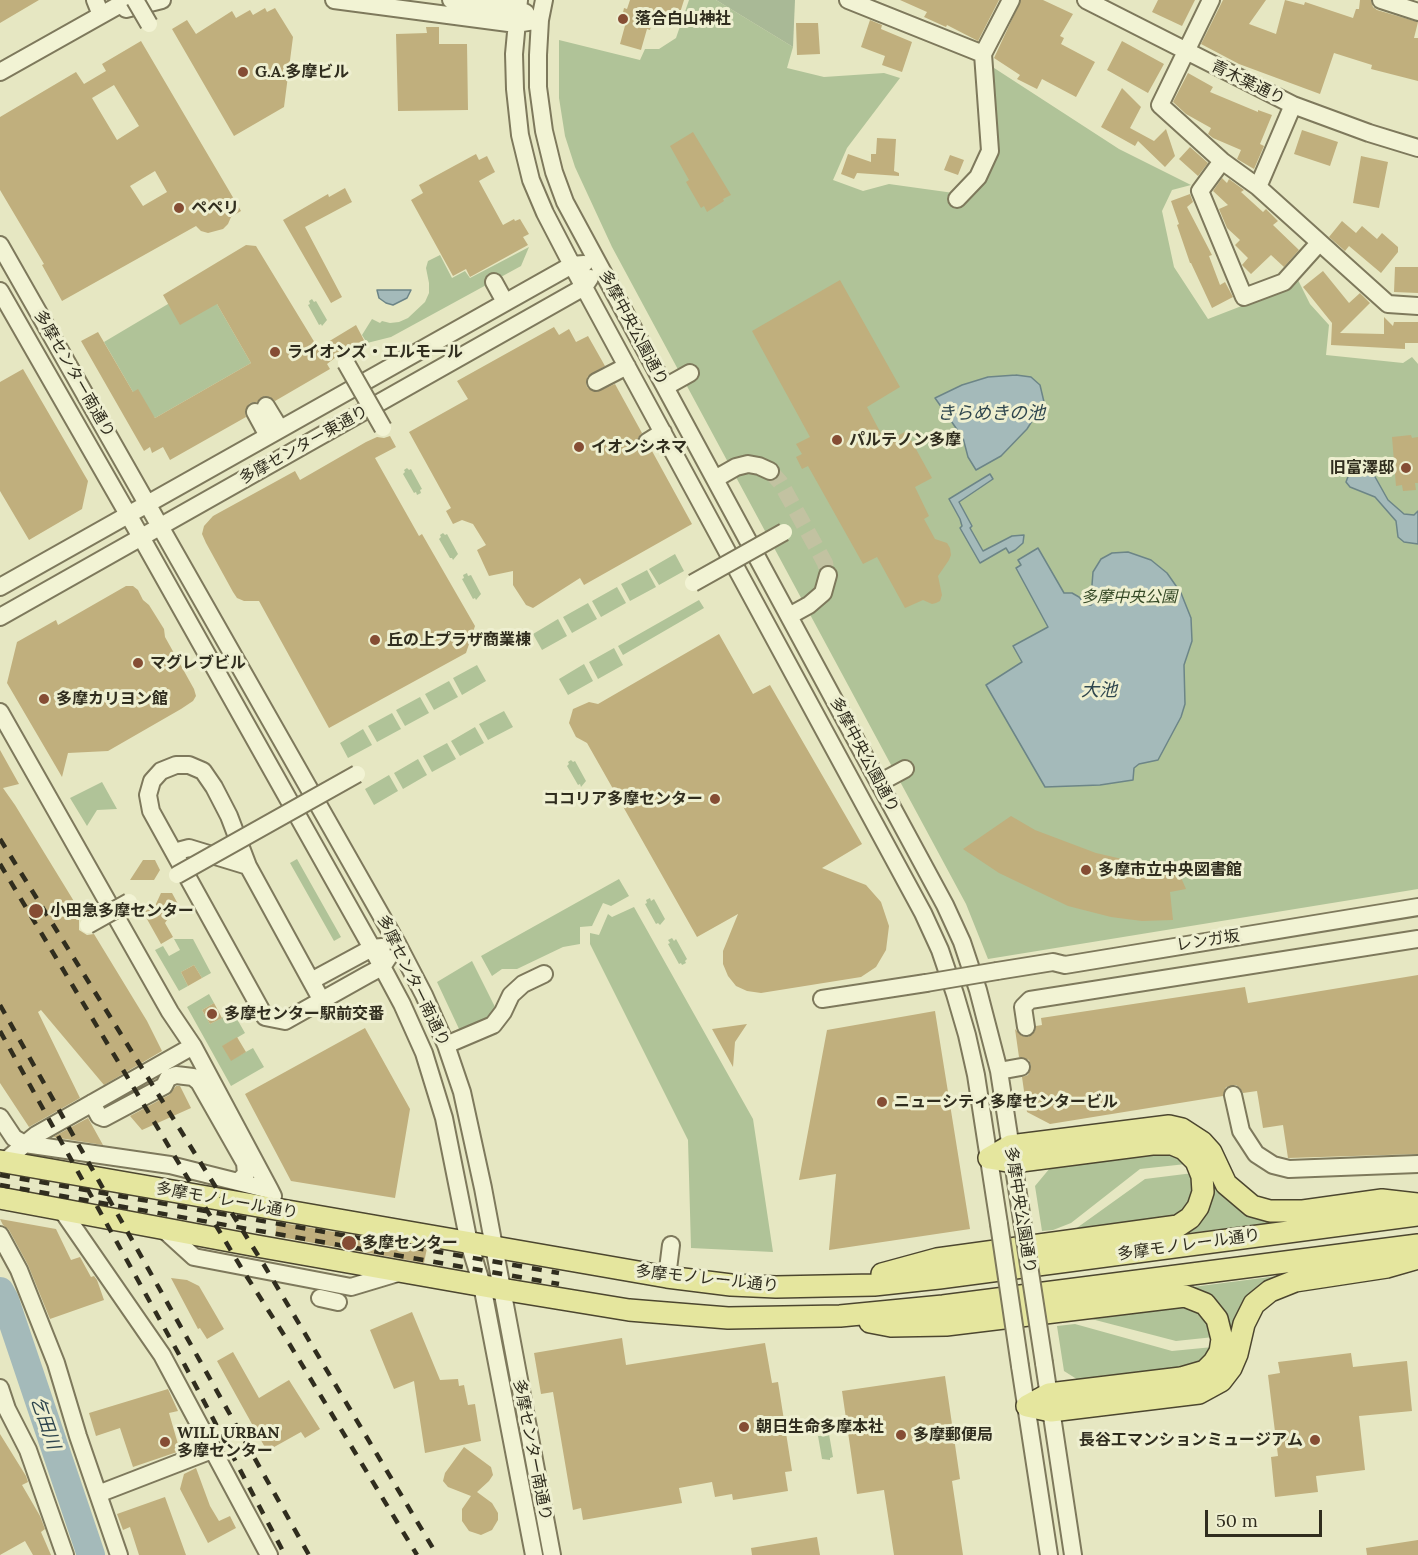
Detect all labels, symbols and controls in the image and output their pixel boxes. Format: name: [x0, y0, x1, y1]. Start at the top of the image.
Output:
place label: 落合白山神社: [635, 9, 731, 29]
marker: 落合白山神社: [616, 12, 630, 26]
street label: 青木葉通り: [1208, 57, 1288, 109]
place label: G.A.多摩ビル: [255, 62, 349, 82]
marker: G.A.多摩ビル: [236, 65, 250, 79]
place label: ペペリ: [191, 198, 239, 218]
marker: ペペリ: [172, 201, 186, 215]
street label: 多摩中央公園通り: [594, 267, 672, 389]
street label: 多摩センター南通り: [30, 307, 118, 441]
place label: ライオンズ・エルモール: [287, 342, 463, 362]
marker: ライオンズ・エルモール: [268, 345, 282, 359]
street label: 多摩センター東通り: [236, 402, 372, 488]
water label: きらめきの池: [937, 403, 1045, 425]
place label: パルテノン多摩: [849, 430, 961, 450]
marker: パルテノン多摩: [830, 433, 844, 447]
place label: イオンシネマ: [591, 437, 687, 457]
marker: イオンシネマ: [572, 440, 586, 454]
place label: 旧富澤邸: [1330, 458, 1394, 478]
marker: 旧富澤邸: [1399, 461, 1413, 475]
park label: 多摩中央公園: [1081, 587, 1177, 607]
place label: 丘の上プラザ商業棟: [387, 630, 531, 650]
marker: 丘の上プラザ商業棟: [368, 633, 382, 647]
place label: マグレブビル: [150, 653, 246, 673]
marker: マグレブビル: [131, 656, 145, 670]
water label: 大池: [1081, 680, 1117, 702]
place label: 多摩カリヨン館: [56, 689, 168, 709]
marker: 多摩カリヨン館: [37, 692, 51, 706]
street label: 多摩中央公園通り: [825, 694, 903, 816]
place label: ココリア多摩センター: [543, 789, 703, 809]
marker: ココリア多摩センター: [708, 792, 722, 806]
place label: 多摩市立中央図書館: [1098, 860, 1242, 880]
marker: 多摩市立中央図書館: [1079, 863, 1093, 877]
place label: 小田急多摩センター: [50, 901, 194, 921]
marker: 小田急多摩センター: [27, 902, 45, 920]
street label: 多摩センター南通り: [373, 912, 453, 1050]
street label: レンガ坂: [1175, 927, 1241, 955]
place label: 多摩センター駅前交番: [224, 1004, 384, 1024]
marker: 多摩センター駅前交番: [205, 1007, 219, 1021]
place label: ニューシティ多摩センタービル: [894, 1092, 1118, 1112]
marker: ニューシティ多摩センタービル: [875, 1095, 889, 1109]
street label: 多摩中央公園通り: [1001, 1145, 1039, 1275]
street label: 多摩モノレール通り: [154, 1179, 300, 1223]
street label: 多摩モノレール通り: [1116, 1225, 1262, 1265]
place label: 多摩センター: [362, 1233, 458, 1253]
marker: 多摩センター: [340, 1234, 358, 1252]
street label: 多摩モノレール通り: [634, 1262, 780, 1296]
street label: 多摩センター南通り: [509, 1377, 555, 1523]
water label: 乞田川: [26, 1394, 64, 1452]
place label: 朝日生命多摩本社: [756, 1417, 884, 1437]
marker: 朝日生命多摩本社: [737, 1420, 751, 1434]
place label: WILL URBAN 多摩センター: [177, 1423, 280, 1461]
place label: 多摩郵便局: [913, 1425, 993, 1445]
marker: 多摩郵便局: [894, 1428, 908, 1442]
place label: 長谷工マンションミュージアム: [1079, 1430, 1303, 1450]
marker: 長谷工マンションミュージアム: [1308, 1433, 1322, 1447]
marker: WILL URBAN 多摩センター: [158, 1435, 172, 1449]
scale bar: [1208, 1498, 1325, 1536]
text: 50 m: [1216, 1509, 1258, 1532]

